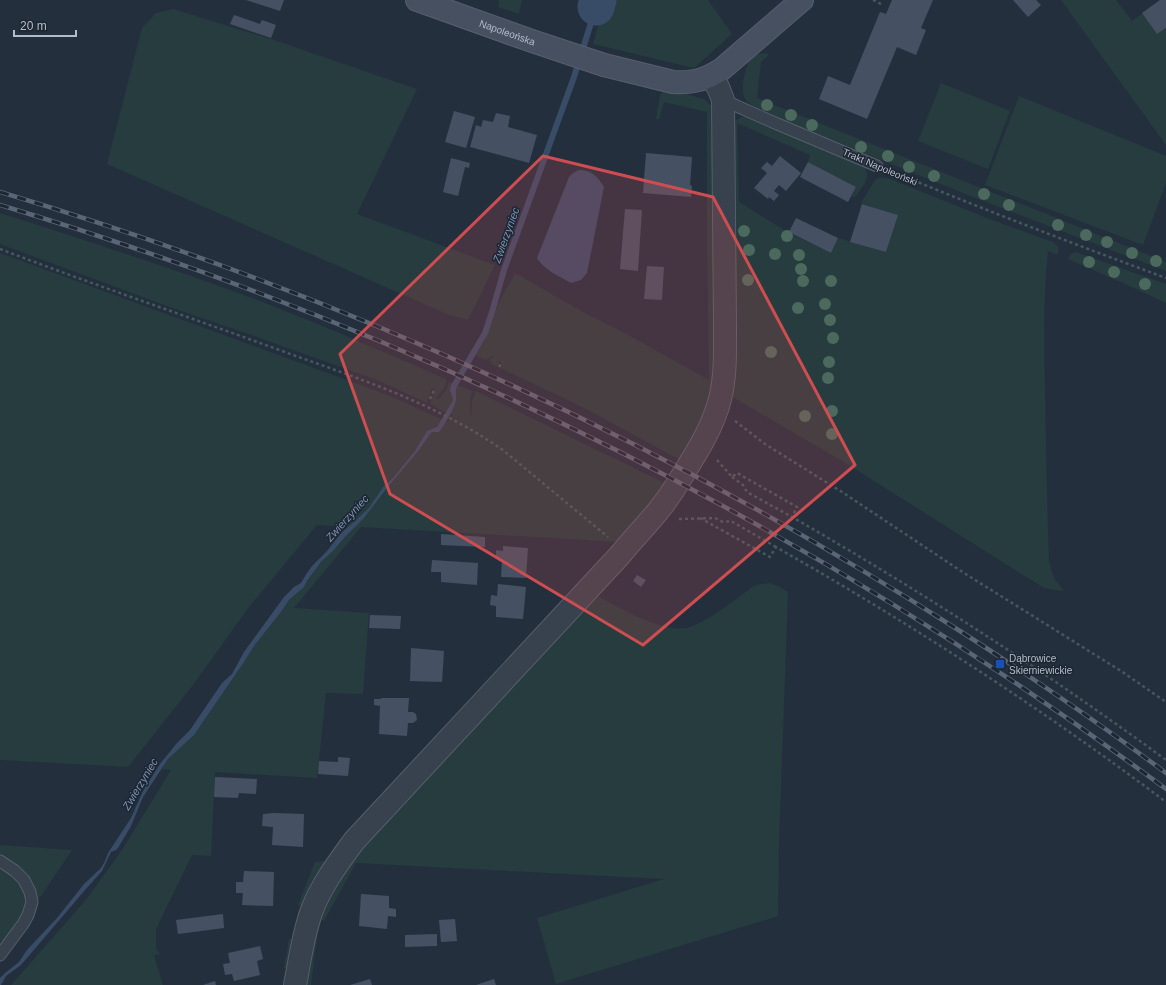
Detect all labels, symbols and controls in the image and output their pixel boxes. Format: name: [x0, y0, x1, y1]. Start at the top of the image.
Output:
scale bar: [14, 12, 76, 38]
street label: Napoleońska: [478, 17, 537, 47]
text: 20 m: [20, 19, 47, 33]
street label: Trakt Napoleoński: [841, 146, 919, 188]
water label: Zwierzyniec: [490, 205, 522, 265]
water label: Zwierzyniec: [322, 492, 371, 544]
place label: Dąbrowice Skierniewickie: [1009, 653, 1073, 676]
marker: Dąbrowice Skierniewickie: [994, 658, 1006, 670]
water label: Zwierzyniec: [119, 756, 160, 813]

